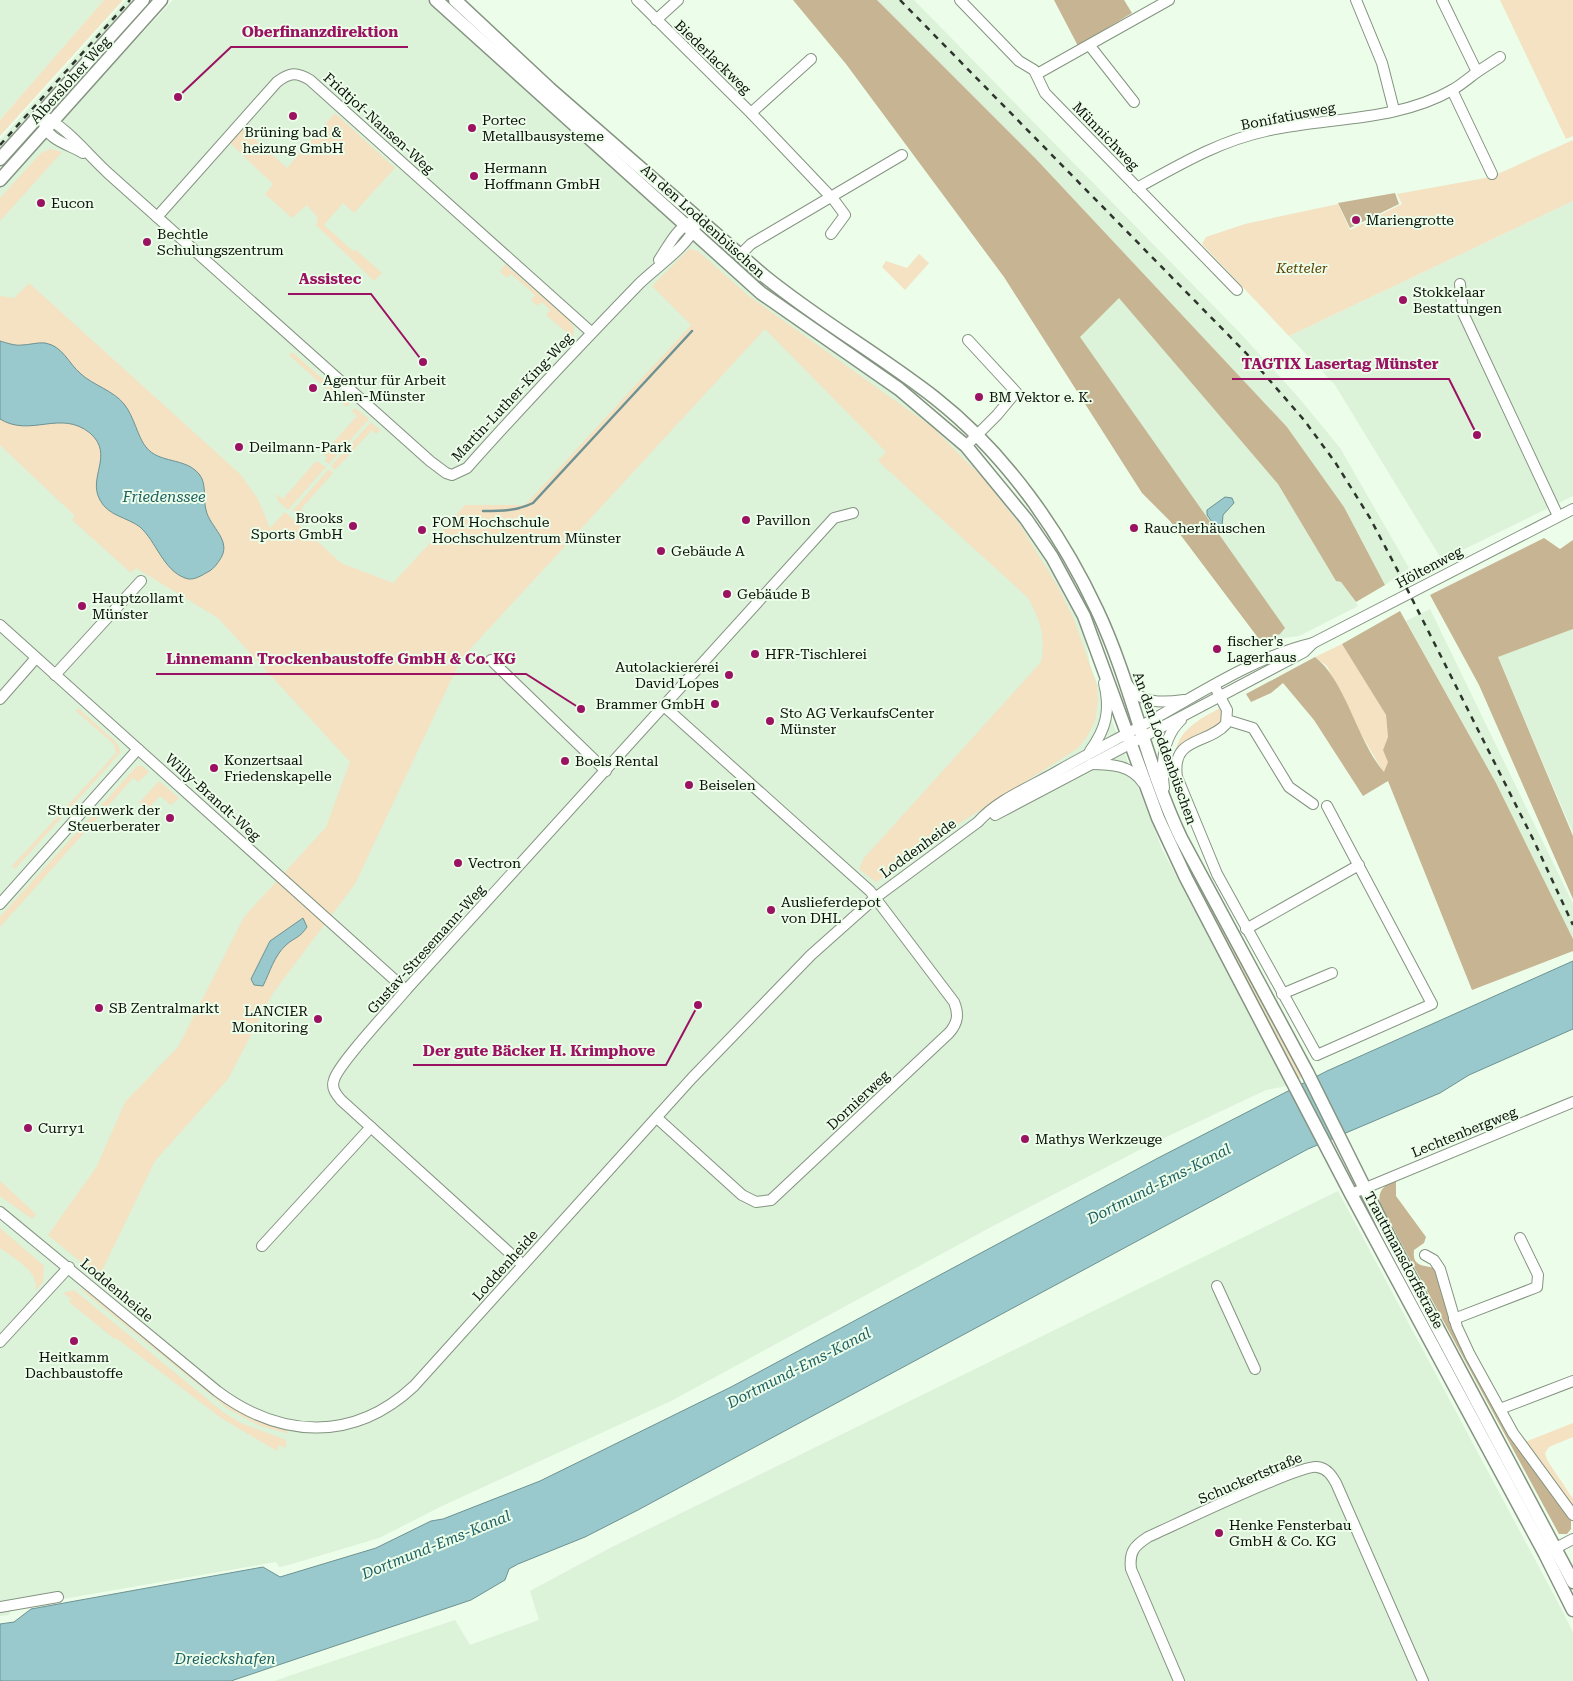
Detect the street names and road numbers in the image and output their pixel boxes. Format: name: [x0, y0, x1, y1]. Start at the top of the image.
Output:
street label: Biederlackweg: [672, 17, 754, 97]
street label: Albersloher Weg: [27, 33, 113, 127]
street label: Fridtjof-Nansen-Weg: [321, 69, 437, 177]
street label: Münnichweg: [1070, 99, 1142, 173]
street label: Bonifatiusweg: [1239, 99, 1337, 133]
street label: An den Loddenbüschen: [638, 161, 768, 281]
street label: Martin-Luther-King-Weg: [448, 329, 576, 464]
street label: Höltenweg: [1393, 543, 1465, 591]
street label: An den Loddenbüschen: [1130, 669, 1200, 827]
street label: Willy-Brandt-Weg: [162, 750, 264, 844]
street label: Loddenheide: [877, 815, 959, 881]
street label: Gustav-Stresemann-Weg: [364, 881, 488, 1017]
street label: Dornierweg: [824, 1067, 892, 1133]
street label: Lechtenbergweg: [1409, 1104, 1519, 1160]
street label: Trauttmansdorffstraße: [1361, 1189, 1447, 1331]
street label: Loddenheide: [469, 1226, 541, 1304]
street label: Loddenheide: [78, 1255, 157, 1325]
street label: Schuckertstraße: [1196, 1449, 1305, 1507]

